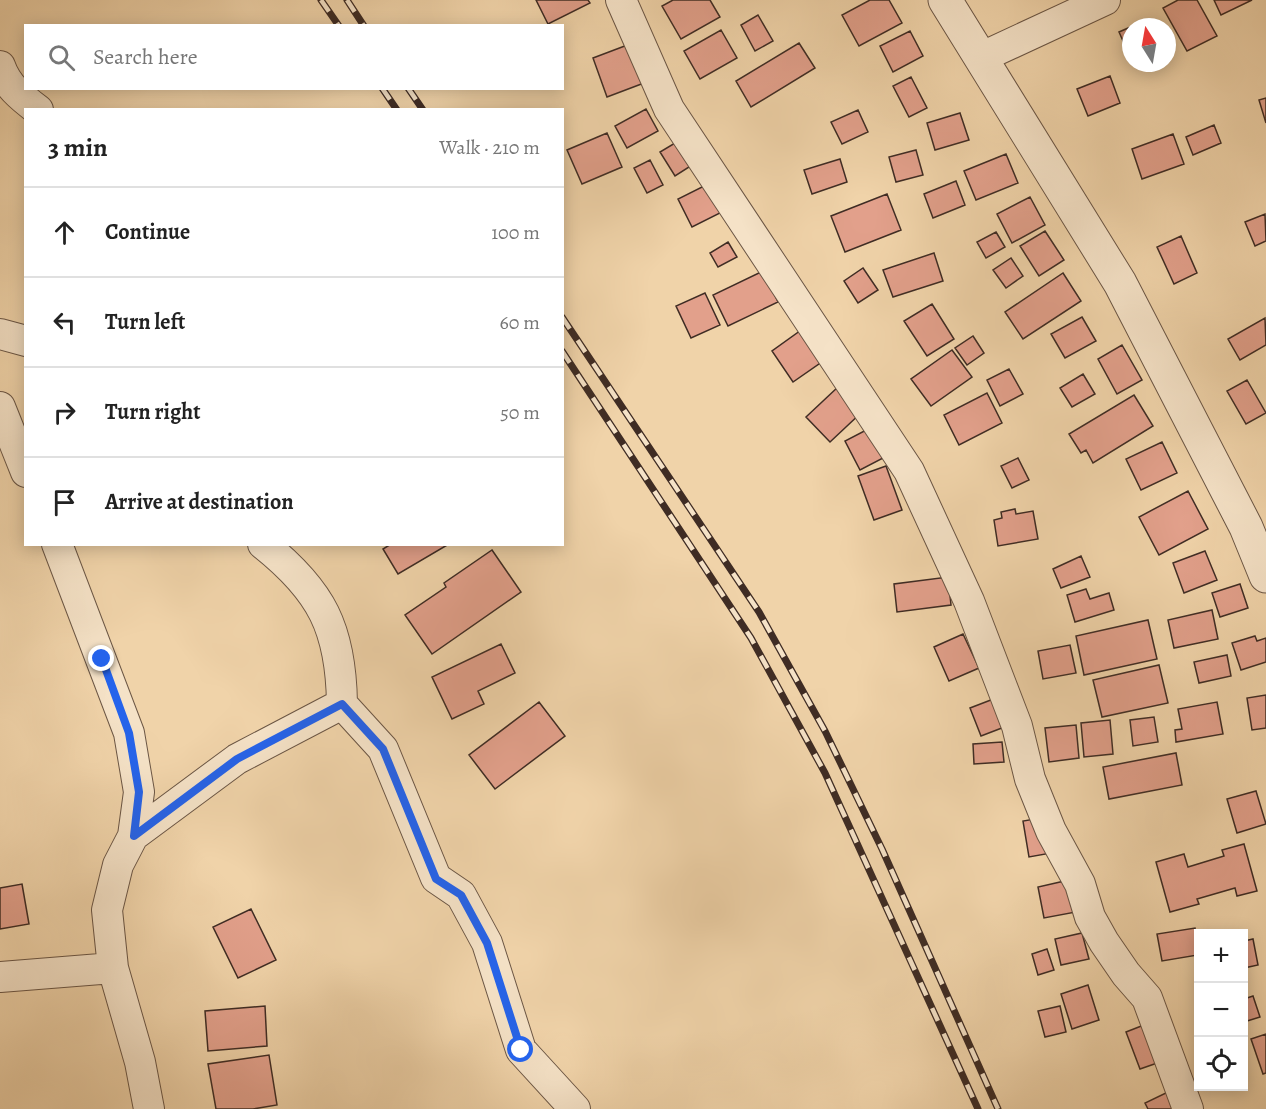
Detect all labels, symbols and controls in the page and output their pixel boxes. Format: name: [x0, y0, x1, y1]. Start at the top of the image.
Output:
north arrow: [1122, 18, 1176, 72]
search box: [24, 24, 564, 90]
icon: search: [45, 41, 78, 74]
text: Search here: [93, 42, 198, 72]
text: 3 min: [48, 130, 108, 165]
text: Walk · 210 m: [439, 134, 540, 161]
icon: ahead: [48, 216, 81, 249]
text: Continue: [105, 217, 190, 247]
text: 100 m: [491, 219, 540, 246]
icon: left: [48, 306, 81, 339]
text: Turn left: [105, 307, 185, 337]
text: 60 m: [500, 309, 540, 336]
icon: right: [48, 396, 81, 429]
text: Turn right: [105, 397, 201, 427]
text: 50 m: [500, 399, 540, 426]
icon: arrive: [48, 486, 81, 519]
text: Arrive at destination: [105, 487, 294, 517]
route end: [88, 645, 114, 671]
map controls: [1194, 929, 1248, 1091]
button: +: [1194, 929, 1248, 983]
button: −: [1194, 983, 1248, 1037]
route start: [507, 1036, 533, 1062]
button: locate: [1194, 1037, 1248, 1091]

